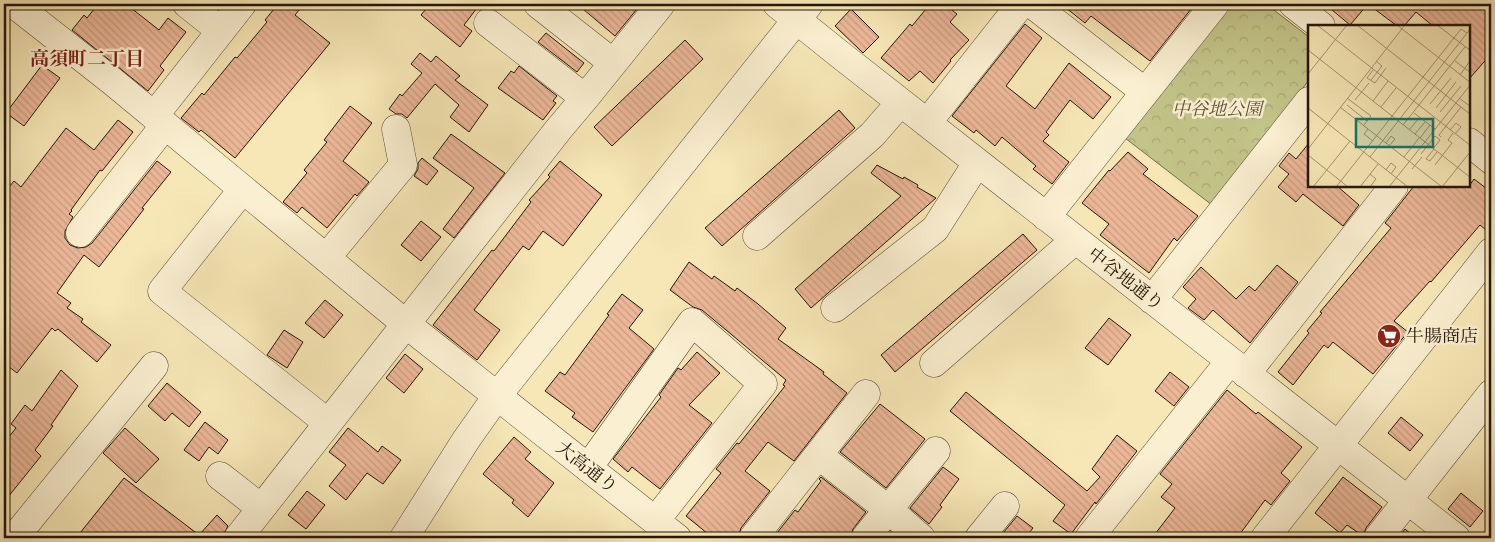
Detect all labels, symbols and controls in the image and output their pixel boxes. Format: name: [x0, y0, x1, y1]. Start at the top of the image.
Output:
inset map: [1308, 25, 1470, 188]
district label: 高須町二丁目: [30, 47, 144, 70]
park label: 中谷地公園: [1172, 98, 1265, 120]
street label: 中谷地通り: [1084, 243, 1168, 315]
supermarket icon: 牛腸商店: [1376, 323, 1402, 349]
place label: 牛腸商店: [1406, 325, 1478, 347]
street label: 大高通り: [552, 436, 622, 498]

